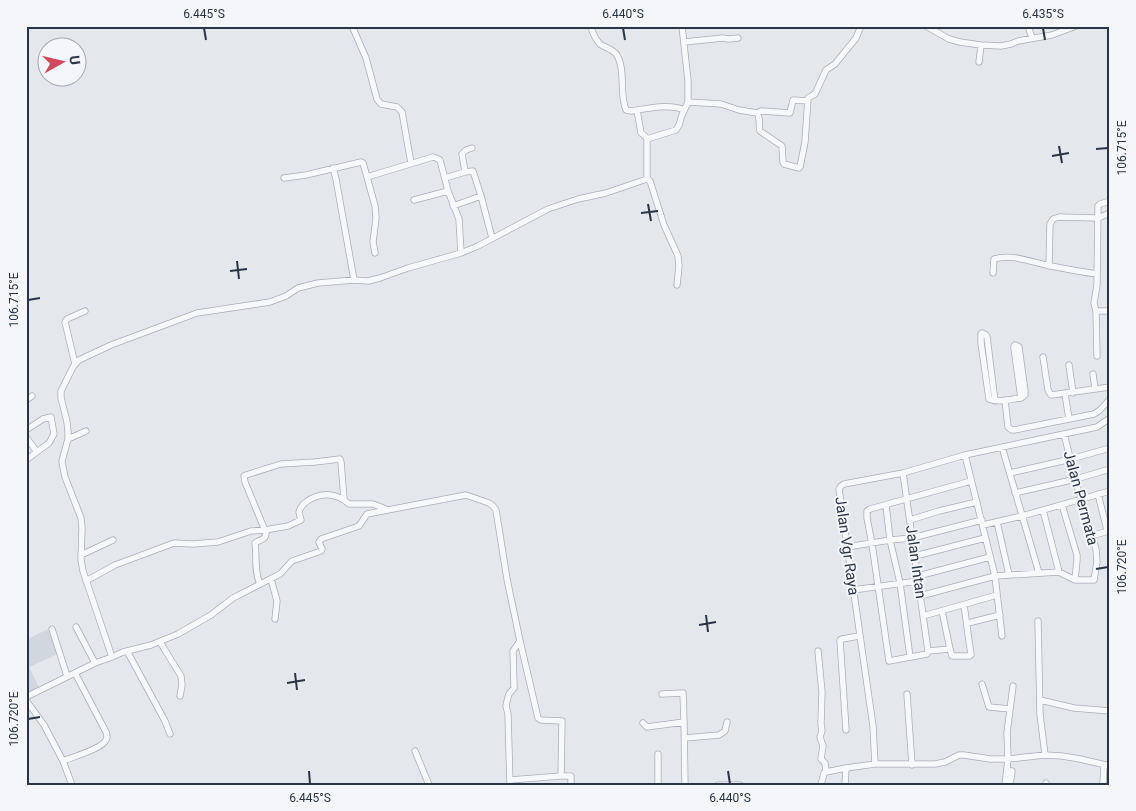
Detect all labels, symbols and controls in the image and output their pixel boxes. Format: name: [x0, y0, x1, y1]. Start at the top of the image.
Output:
text: 6.445°S: [183, 7, 225, 21]
text: 6.440°S: [602, 7, 644, 21]
text: 6.435°S: [1022, 7, 1064, 21]
north arrow: [38, 38, 88, 88]
text: U: [66, 55, 83, 66]
text: 106.715°E: [1115, 120, 1129, 175]
text: 106.715°E: [7, 272, 21, 327]
street label: Jalan Permata: [1060, 449, 1102, 547]
street label: Jalan Vgr Raya: [831, 496, 863, 596]
street label: Jalan Intan: [902, 524, 930, 600]
text: 106.720°E: [1115, 539, 1129, 594]
text: 106.720°E: [7, 691, 21, 746]
text: 6.445°S: [289, 791, 331, 805]
text: 6.440°S: [709, 791, 751, 805]

